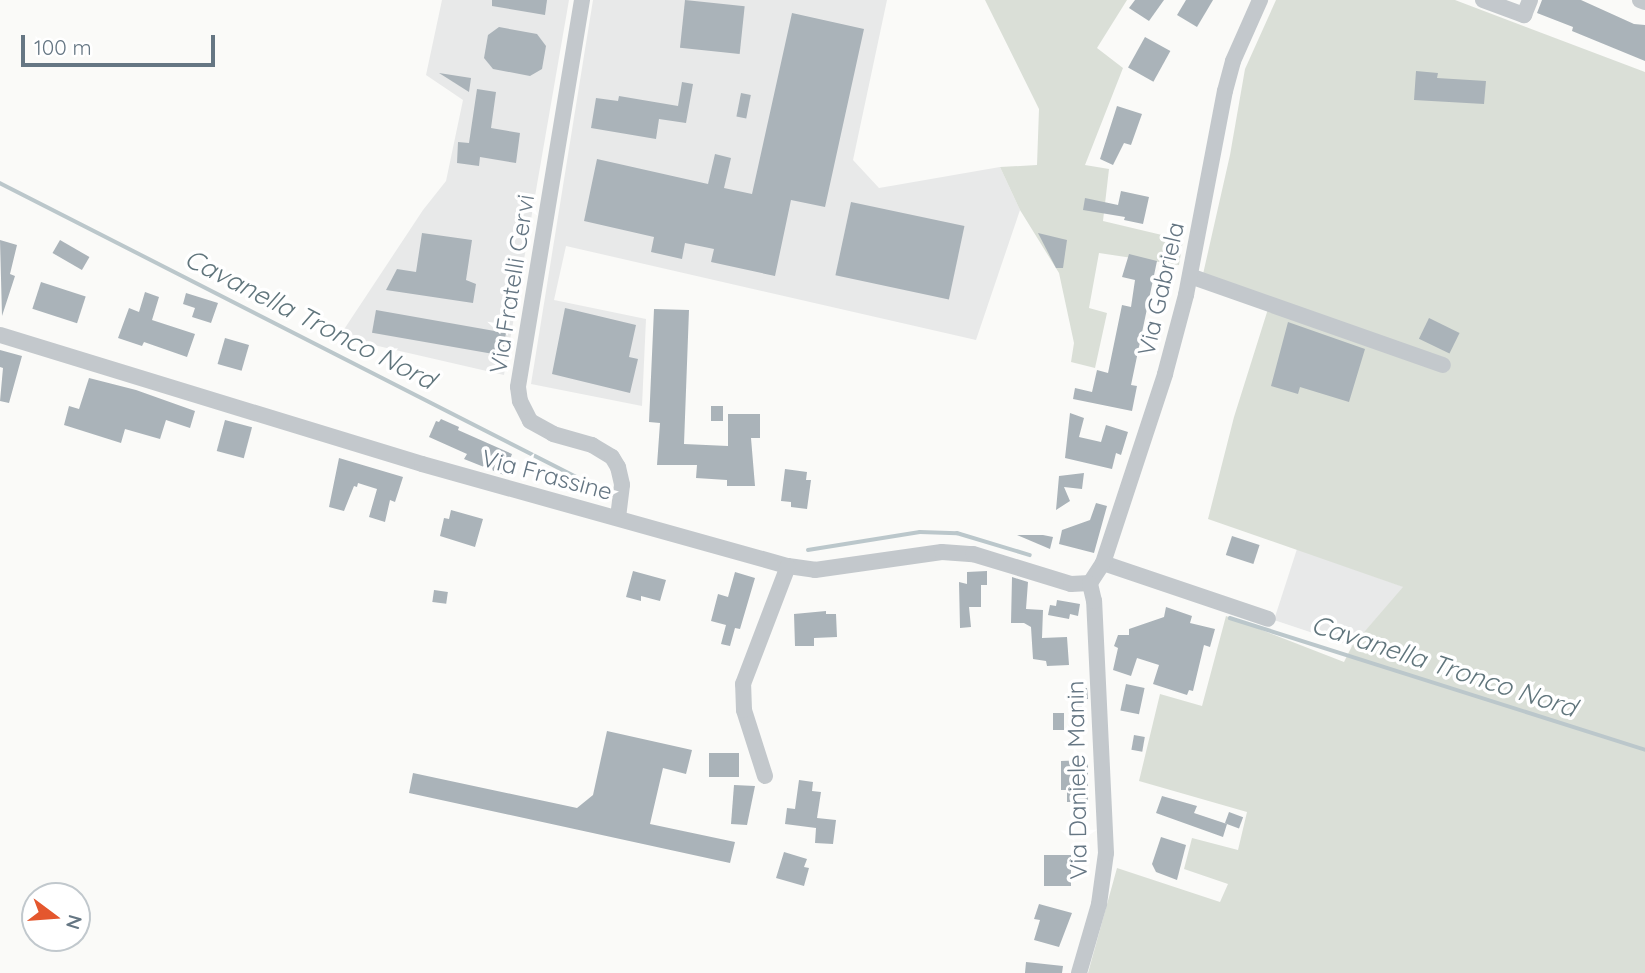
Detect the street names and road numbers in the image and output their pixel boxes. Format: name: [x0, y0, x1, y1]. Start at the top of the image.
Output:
street label: Via Fratelli Cervi: [484, 192, 540, 376]
street label: Via Gabriela: [1132, 219, 1190, 359]
street label: Via Frassine: [478, 444, 616, 506]
street label: Via Daniele Manin: [1061, 680, 1093, 880]

